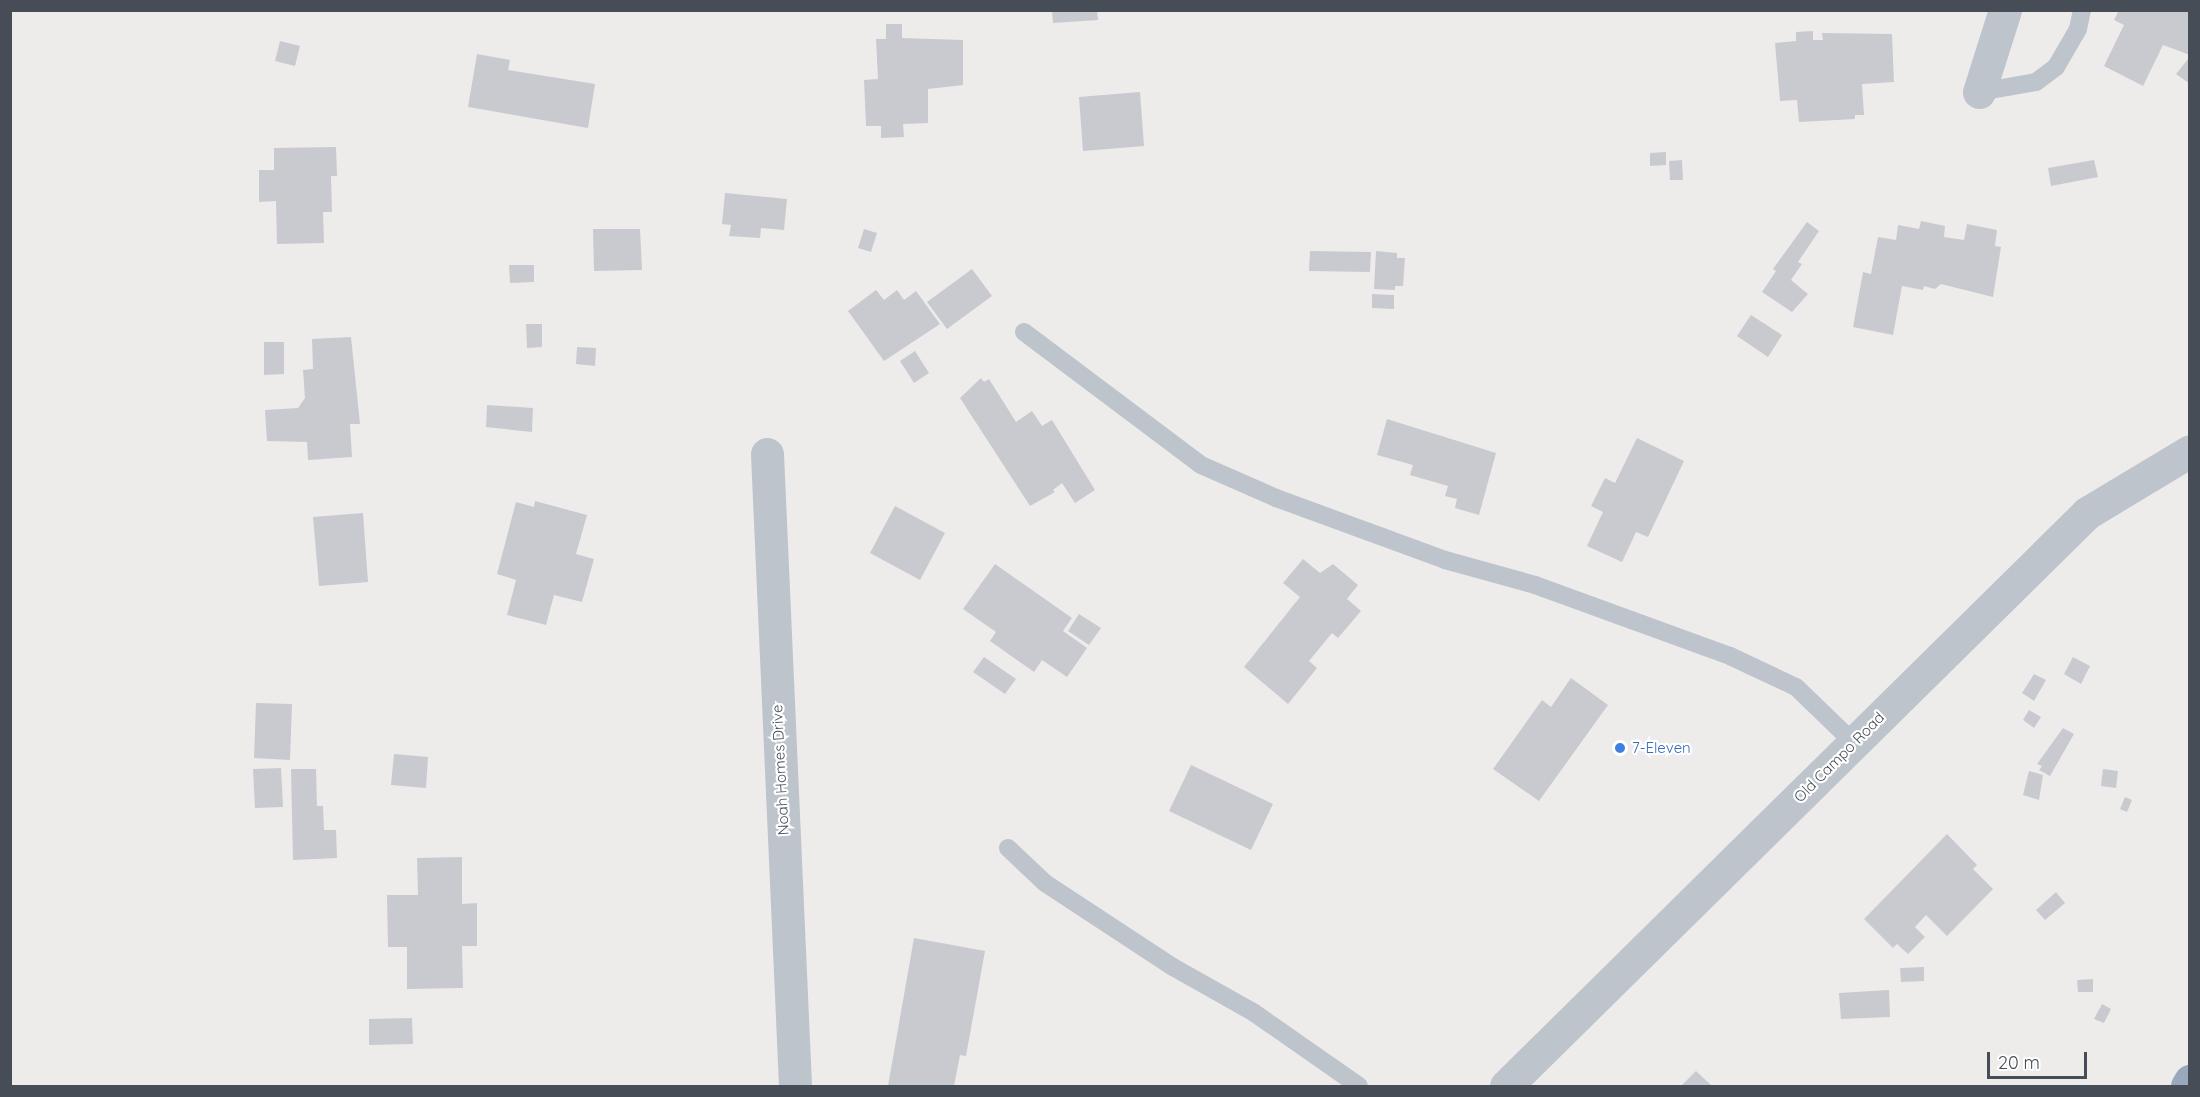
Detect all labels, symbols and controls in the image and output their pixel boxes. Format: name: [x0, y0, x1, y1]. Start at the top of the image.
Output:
street label: Noah Homes Drive: [768, 704, 792, 836]
street label: Old Campo Road: [1790, 708, 1888, 806]
place label: 7-Eleven: [1632, 739, 1691, 757]
marker: 7-Eleven: [1613, 741, 1627, 755]
scale bar: [1990, 1040, 2090, 1078]
text: 20 m: [1998, 1051, 2040, 1074]

